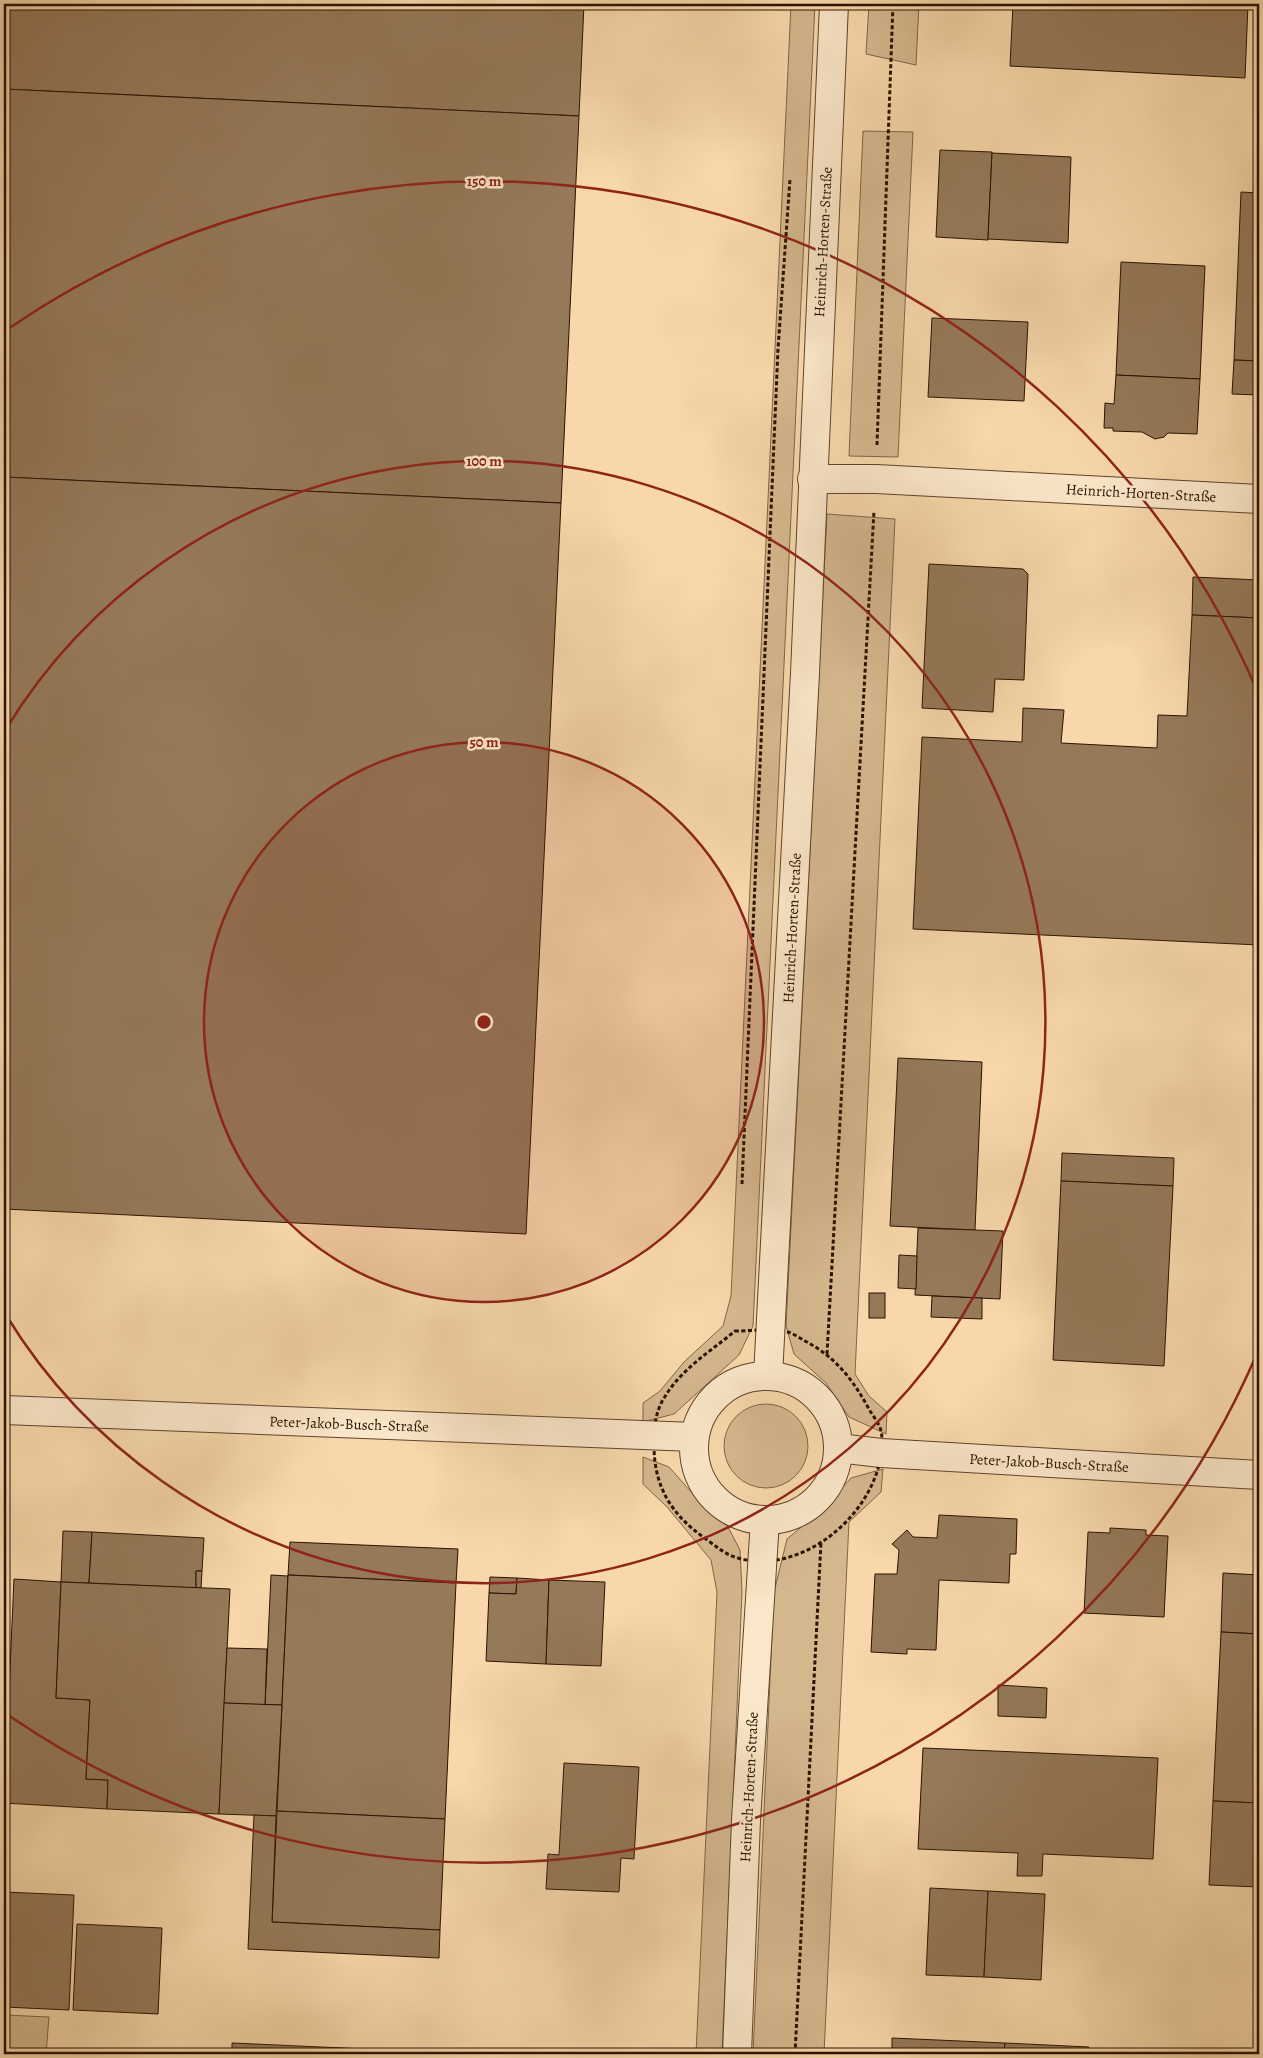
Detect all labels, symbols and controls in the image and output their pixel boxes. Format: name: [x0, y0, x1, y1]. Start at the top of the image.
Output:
street label: Heinrich-Horten-Straße: [809, 166, 837, 318]
text: 150 m: [467, 171, 502, 191]
text: 100 m: [466, 451, 502, 471]
street label: Heinrich-Horten-Straße: [1065, 479, 1217, 507]
text: 50 m: [469, 732, 499, 752]
street label: Heinrich-Horten-Straße: [778, 852, 806, 1004]
centre of rings: [475, 1013, 493, 1031]
street label: Peter-Jakob-Busch-Straße: [269, 1411, 430, 1437]
street label: Peter-Jakob-Busch-Straße: [969, 1449, 1130, 1477]
street label: Heinrich-Horten-Straße: [735, 1711, 763, 1863]

